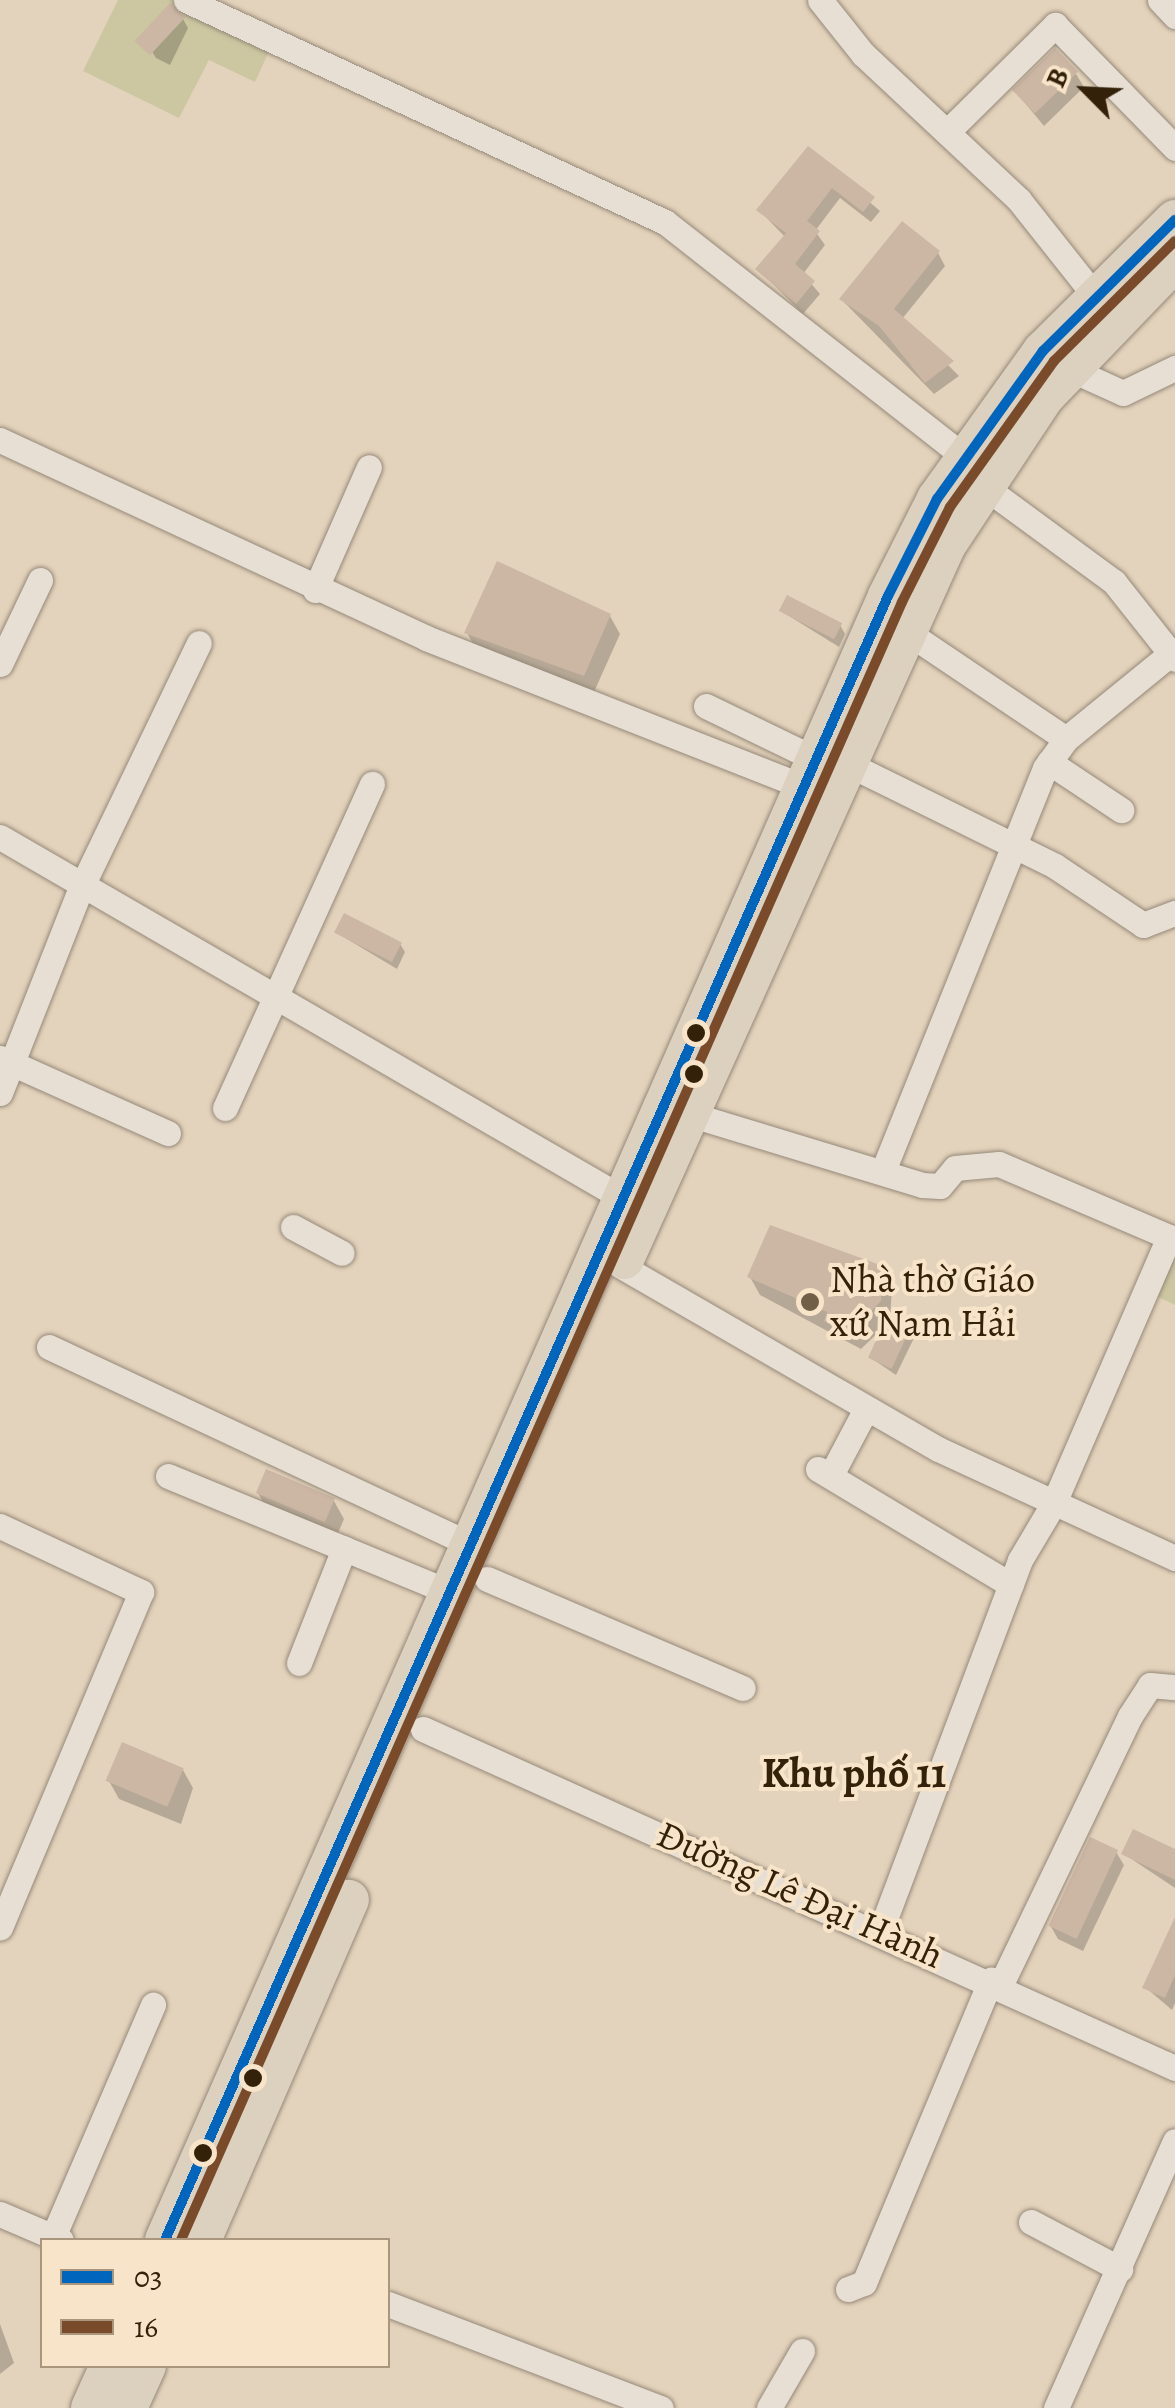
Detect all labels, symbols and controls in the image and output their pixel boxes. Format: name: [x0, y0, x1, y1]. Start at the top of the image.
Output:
north arrow: [1035, 40, 1135, 140]
text: B: [1037, 62, 1079, 94]
unlabelled marker: [686, 1023, 706, 1043]
unlabelled marker: [684, 1064, 704, 1084]
place label: Nhà thờ Giáo xứ Nam Hải: [830, 1257, 1035, 1346]
marker: Nhà thờ Giáo xứ Nam Hải: [799, 1291, 821, 1313]
district label: Khu phố 11: [762, 1748, 946, 1798]
street label: Đường Lê Đại Hành: [650, 1811, 950, 1979]
unlabelled marker: [243, 2068, 263, 2088]
unlabelled marker: [193, 2143, 213, 2163]
legend: [40, 2238, 390, 2368]
text: 03: [134, 2257, 162, 2297]
text: 16: [134, 2307, 158, 2347]

